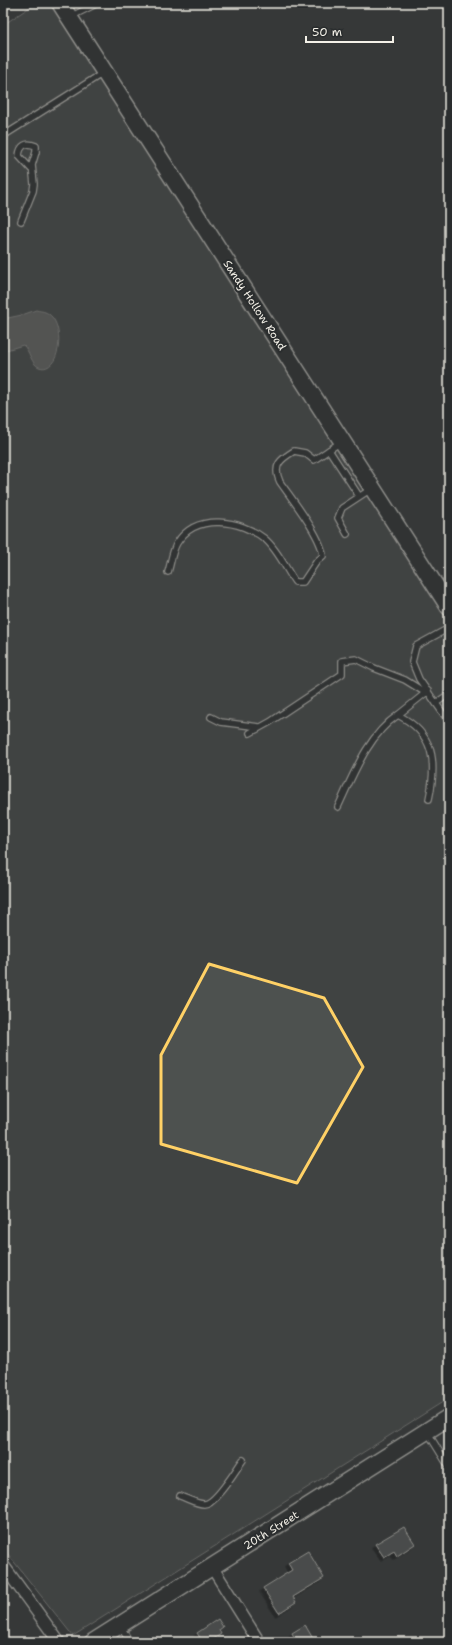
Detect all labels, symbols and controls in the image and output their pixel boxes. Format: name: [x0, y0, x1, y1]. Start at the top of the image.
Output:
scale bar: [306, 18, 393, 44]
text: 50 m: [312, 24, 342, 40]
street label: Sandy Hollow Road: [220, 257, 289, 353]
street label: 20th Street: [241, 1507, 302, 1553]

